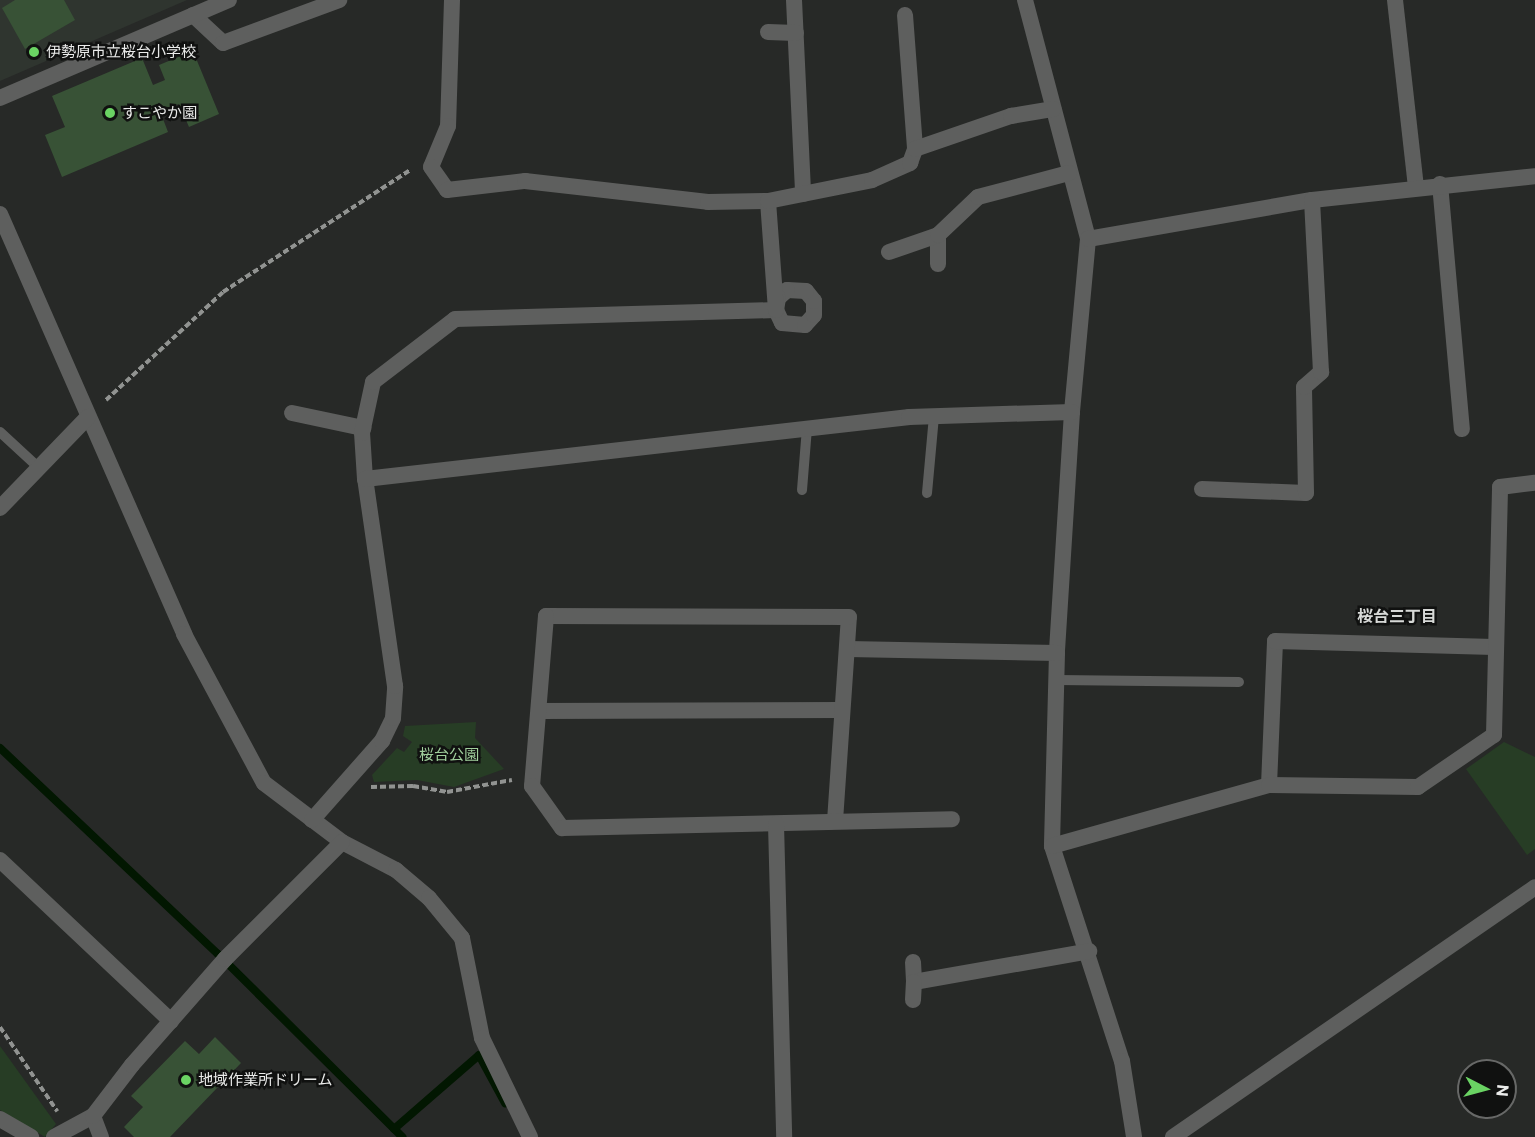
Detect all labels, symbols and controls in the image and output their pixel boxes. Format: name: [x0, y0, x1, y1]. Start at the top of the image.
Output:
place label: 伊勢原市立桜台小学校: [46, 43, 196, 61]
marker: 伊勢原市立桜台小学校: [27, 45, 41, 59]
place label: すこやか園: [122, 104, 197, 122]
marker: すこやか園: [103, 106, 117, 120]
district label: 桜台三丁目: [1357, 606, 1437, 626]
park label: 桜台公園: [419, 746, 479, 764]
north arrow: [1457, 1059, 1517, 1119]
place label: 地域作業所ドリーム: [198, 1071, 333, 1089]
marker: 地域作業所ドリーム: [179, 1073, 193, 1087]
text: N: [1493, 1084, 1513, 1098]

